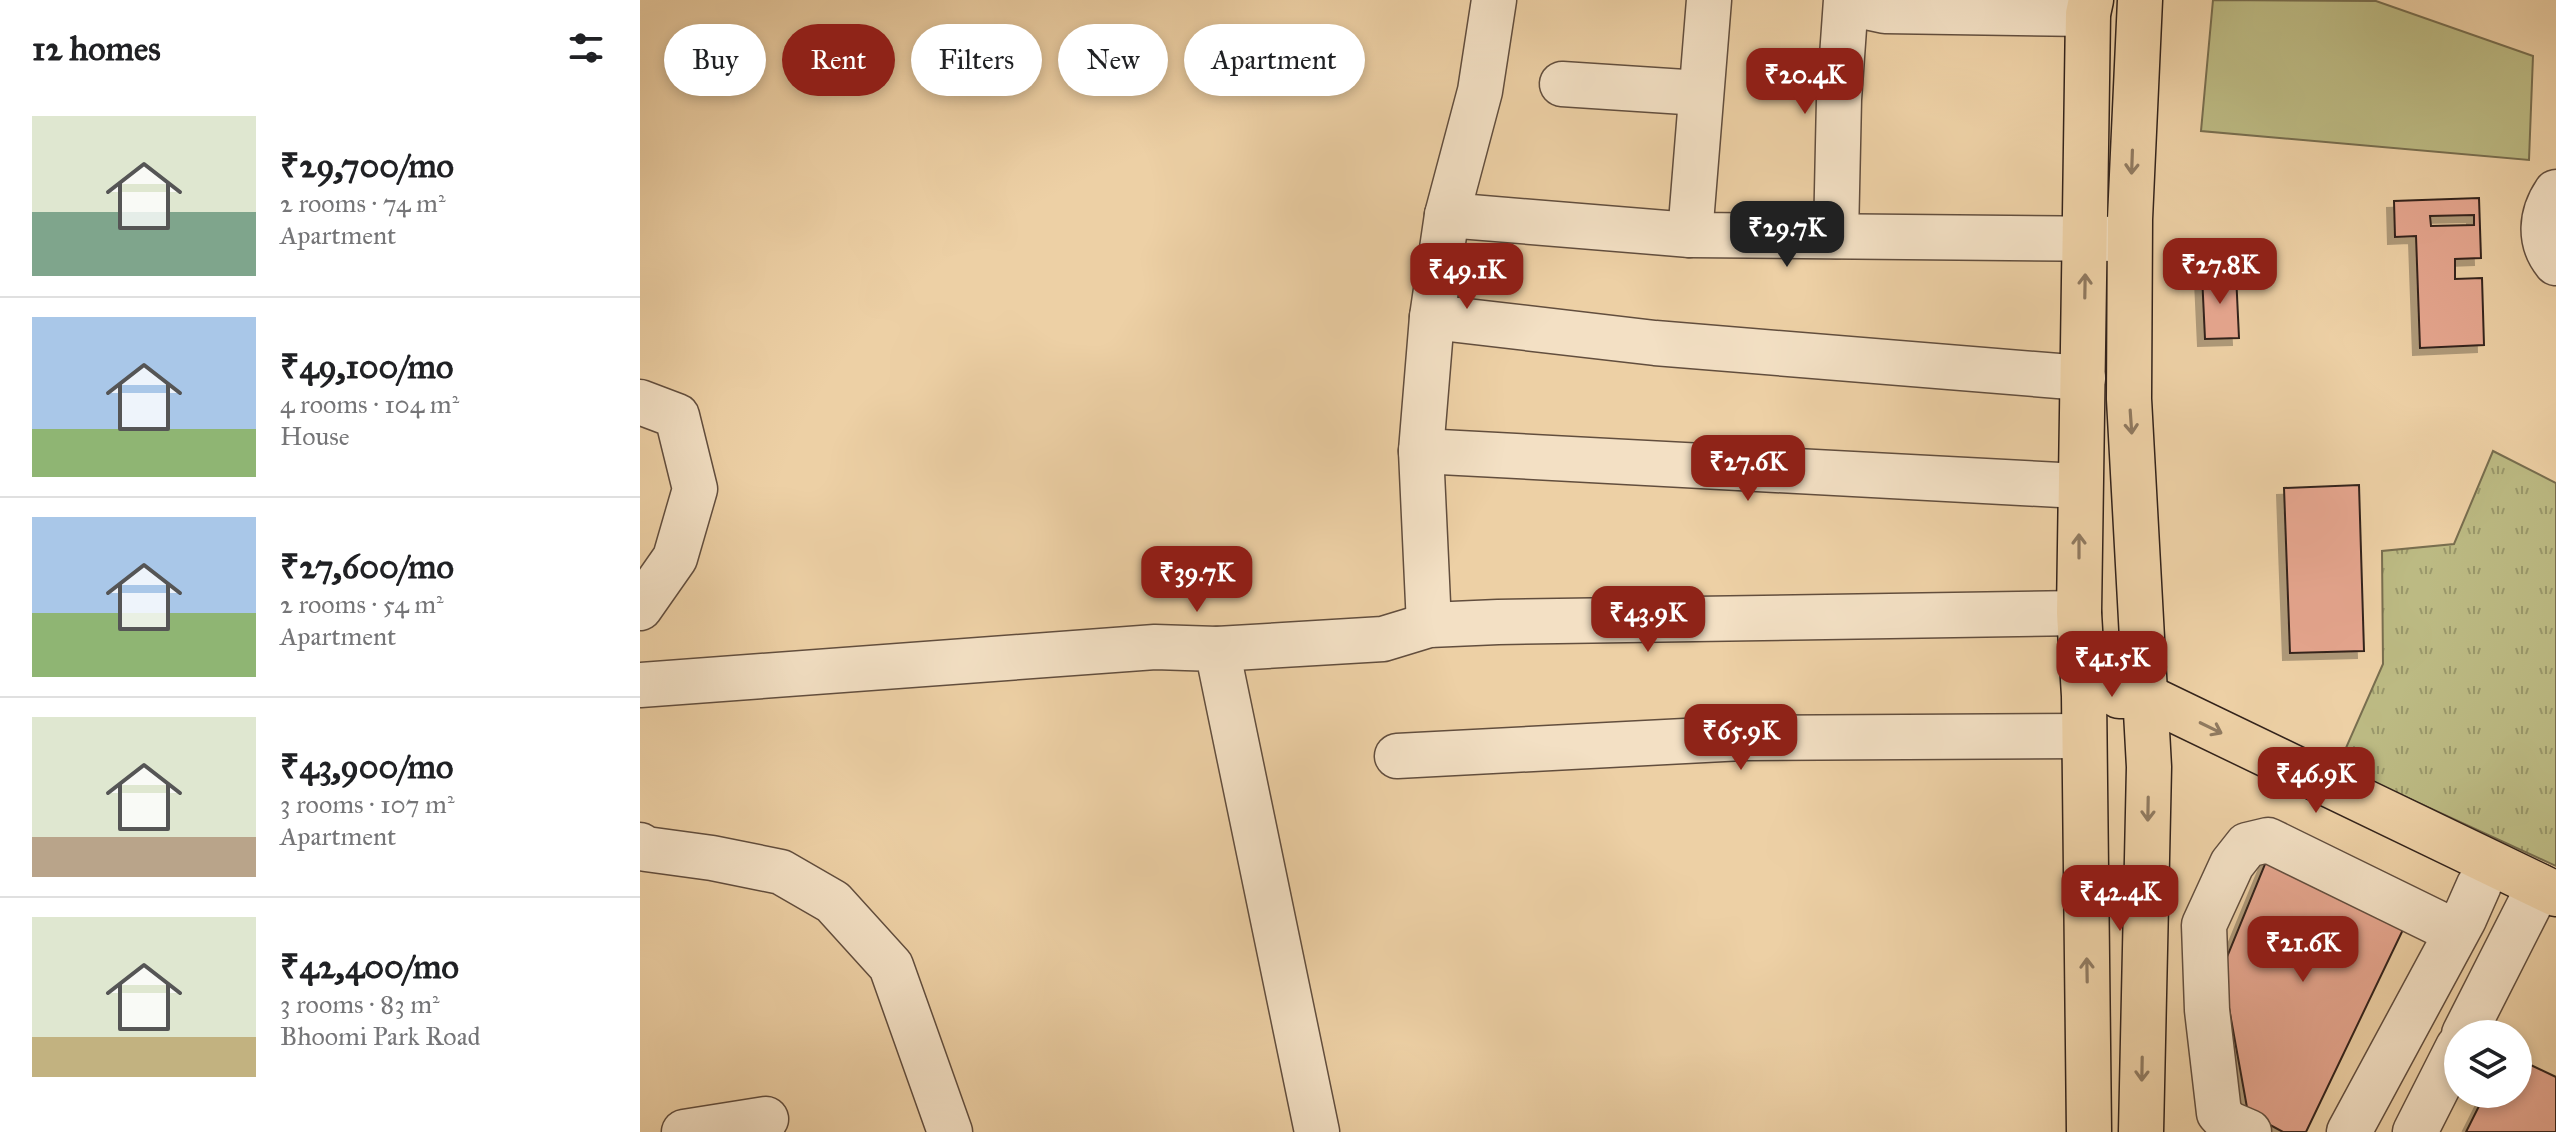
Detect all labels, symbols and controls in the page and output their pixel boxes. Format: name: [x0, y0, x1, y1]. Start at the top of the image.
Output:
chip: Buy: [664, 24, 766, 96]
chip: Rent: [782, 24, 895, 96]
chip: Filters: [911, 24, 1042, 96]
chip: New: [1058, 24, 1168, 96]
chip: Apartment: [1184, 24, 1365, 96]
icon: filters: [564, 26, 608, 70]
text: 12 homes: [32, 28, 161, 69]
pin: ₹20.4K: [1740, 48, 1870, 116]
text: ₹20.4K: [1764, 58, 1846, 90]
text: ₹29,700/mo: [280, 145, 454, 186]
icon: home: [96, 148, 192, 244]
one-way arrow: [2125, 148, 2140, 175]
text: 2 rooms · 74 m²: [280, 187, 446, 219]
pin: ₹29.7K: [1722, 201, 1852, 269]
text: ₹29.7K: [1748, 211, 1826, 243]
text: Apartment: [280, 219, 396, 251]
pin: ₹27.8K: [2155, 238, 2285, 306]
pin: ₹49.1K: [1402, 243, 1532, 311]
text: ₹27.8K: [2181, 248, 2259, 280]
text: ₹49.1K: [1428, 253, 1506, 285]
one-way arrow: [2077, 273, 2093, 300]
text: ₹49,100/mo: [280, 346, 453, 387]
icon: home: [96, 349, 192, 445]
text: 4 rooms · 104 m²: [280, 388, 459, 420]
one-way arrow: [2124, 408, 2139, 435]
text: House: [280, 420, 350, 452]
pin: ₹27.6K: [1683, 435, 1813, 503]
text: ₹27.6K: [1709, 445, 1787, 477]
one-way arrow: [2071, 533, 2087, 560]
text: ₹27,600/mo: [280, 546, 454, 587]
pin: ₹39.7K: [1132, 546, 1262, 614]
icon: home: [96, 549, 192, 645]
text: ₹39.7K: [1159, 556, 1235, 588]
pin: ₹43.9K: [1583, 586, 1713, 654]
text: 2 rooms · 54 m²: [280, 588, 444, 620]
text: ₹43.9K: [1609, 596, 1687, 628]
text: Apartment: [280, 620, 396, 652]
pin: ₹41.5K: [2047, 631, 2177, 699]
text: ₹41.5K: [2074, 641, 2150, 673]
pin: ₹65.9K: [1676, 704, 1806, 772]
text: ₹65.9K: [1702, 714, 1780, 746]
one-way arrow: [2199, 721, 2223, 736]
text: ₹43,900/mo: [280, 746, 453, 787]
pin: ₹46.9K: [2251, 747, 2381, 815]
icon: home: [96, 749, 192, 845]
text: ₹46.9K: [2276, 757, 2356, 789]
text: 3 rooms · 107 m²: [280, 788, 455, 820]
one-way arrow: [2140, 795, 2155, 822]
text: Apartment: [280, 820, 396, 852]
pin: ₹42.4K: [2055, 865, 2185, 933]
text: ₹42.4K: [2079, 875, 2161, 907]
pin: ₹21.6K: [2238, 916, 2368, 984]
text: ₹21.6K: [2265, 926, 2341, 958]
text: ₹42,400/mo: [280, 946, 459, 987]
icon: home: [96, 949, 192, 1045]
one-way arrow: [2079, 957, 2094, 984]
text: 3 rooms · 83 m²: [280, 988, 440, 1020]
text: Bhoomi Park Road: [280, 1020, 481, 1052]
map controls: [2444, 1020, 2532, 1108]
button: layers: [2444, 1020, 2532, 1108]
one-way arrow: [2134, 1055, 2150, 1082]

